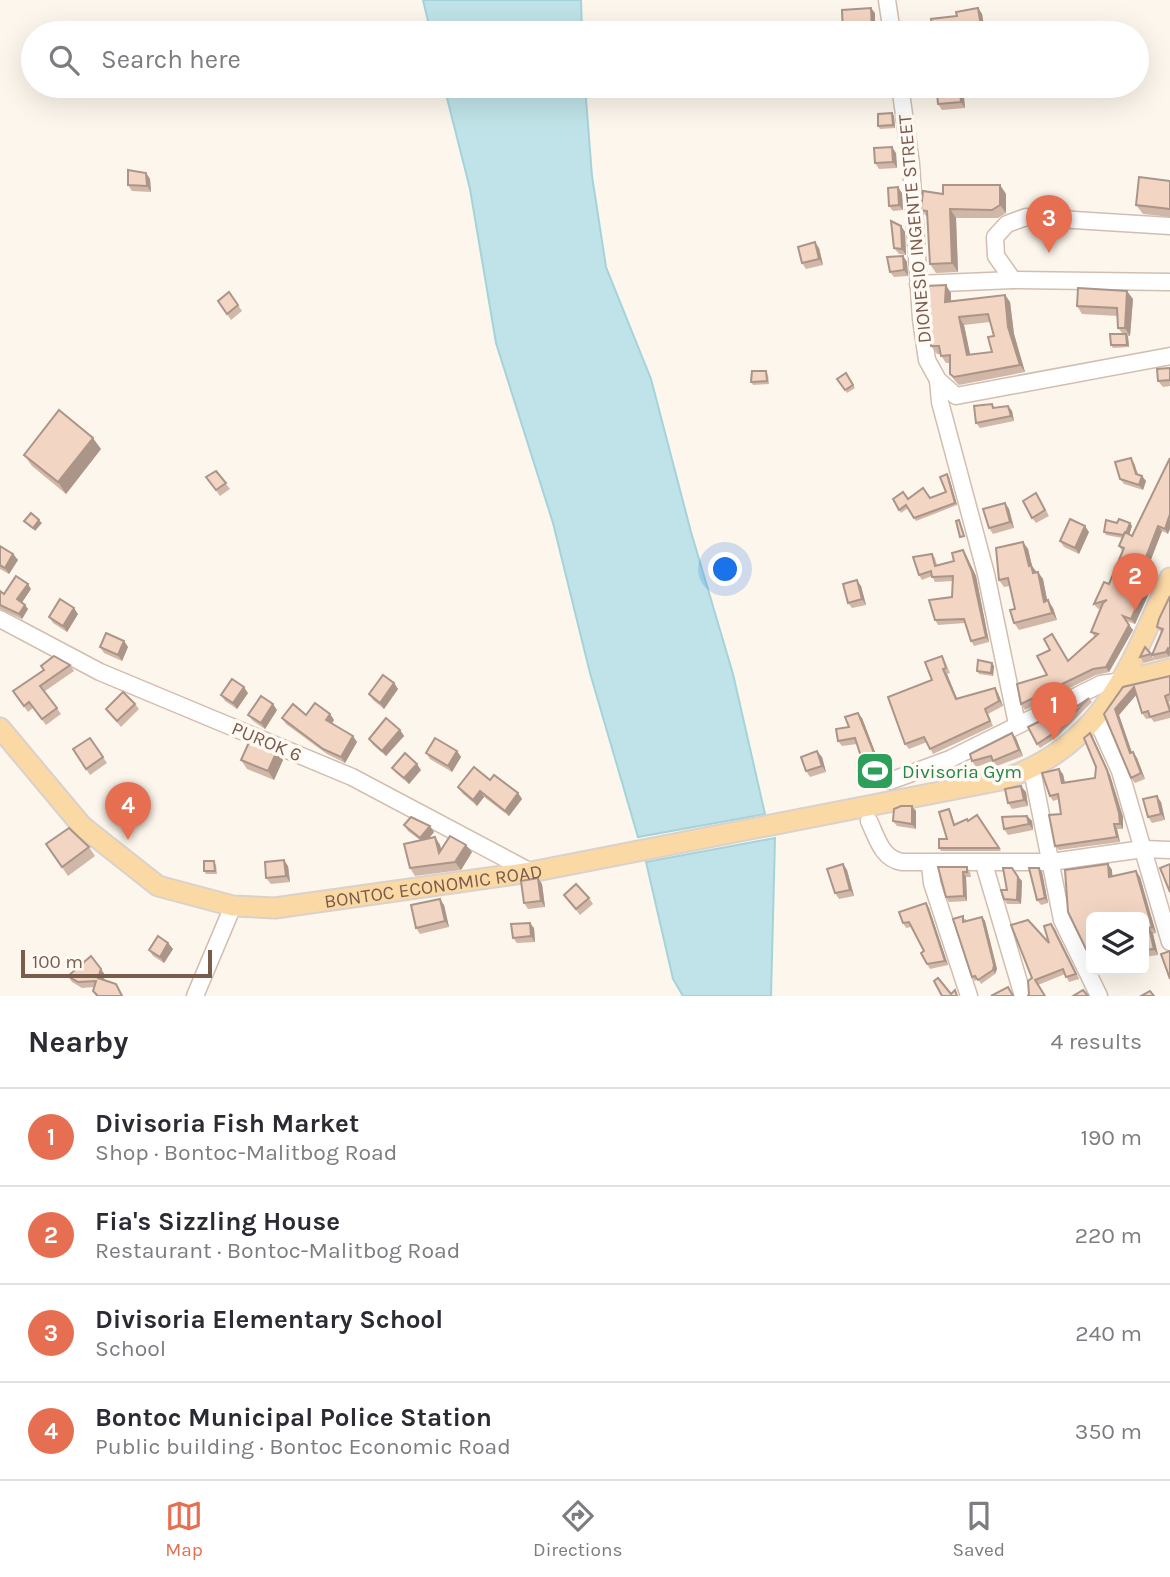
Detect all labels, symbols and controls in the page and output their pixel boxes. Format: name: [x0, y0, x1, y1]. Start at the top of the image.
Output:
search box: [21, 21, 1149, 98]
icon: search: [45, 41, 83, 79]
text: Search here: [101, 44, 241, 75]
street label: DIONESIO INGENTE STREET: [894, 113, 936, 344]
pin: 3: [1026, 195, 1072, 253]
your location: [708, 552, 742, 586]
pin: 2: [1112, 553, 1158, 611]
pin: 1: [1031, 682, 1077, 740]
street label: PUROK 6: [228, 717, 305, 766]
sports icon: Divisoria Gym: [854, 750, 896, 792]
place label: Divisoria Gym: [902, 761, 1022, 783]
pin: 4: [105, 782, 151, 840]
street label: BONTOC ECONOMIC ROAD: [323, 860, 544, 913]
map controls: [1086, 912, 1149, 975]
button: layers: [1086, 912, 1149, 975]
scale bar: [21, 947, 212, 979]
text: 100 m: [32, 951, 83, 973]
text: Nearby: [28, 1024, 128, 1060]
text: 4 results: [1050, 1028, 1142, 1055]
text: Divisoria Fish Market: [95, 1108, 359, 1139]
text: 1: [47, 1124, 55, 1151]
text: 190 m: [1080, 1124, 1142, 1151]
text: Shop · Bontoc-Malitbog Road: [95, 1139, 397, 1166]
text: Fia's Sizzling House: [95, 1206, 340, 1237]
text: 2: [44, 1222, 58, 1249]
text: 220 m: [1075, 1222, 1142, 1249]
text: Restaurant · Bontoc-Malitbog Road: [95, 1237, 460, 1264]
text: Divisoria Elementary School: [95, 1304, 443, 1335]
text: 3: [44, 1320, 58, 1347]
text: 240 m: [1075, 1320, 1142, 1347]
text: School: [95, 1335, 166, 1362]
text: Bontoc Municipal Police Station: [95, 1402, 492, 1433]
text: 4: [44, 1418, 58, 1445]
text: 350 m: [1075, 1418, 1142, 1445]
text: Public building · Bontoc Economic Road: [95, 1433, 511, 1460]
tab: Map: [165, 1497, 203, 1561]
tab: Directions: [533, 1497, 622, 1561]
tab: Saved: [952, 1497, 1005, 1561]

